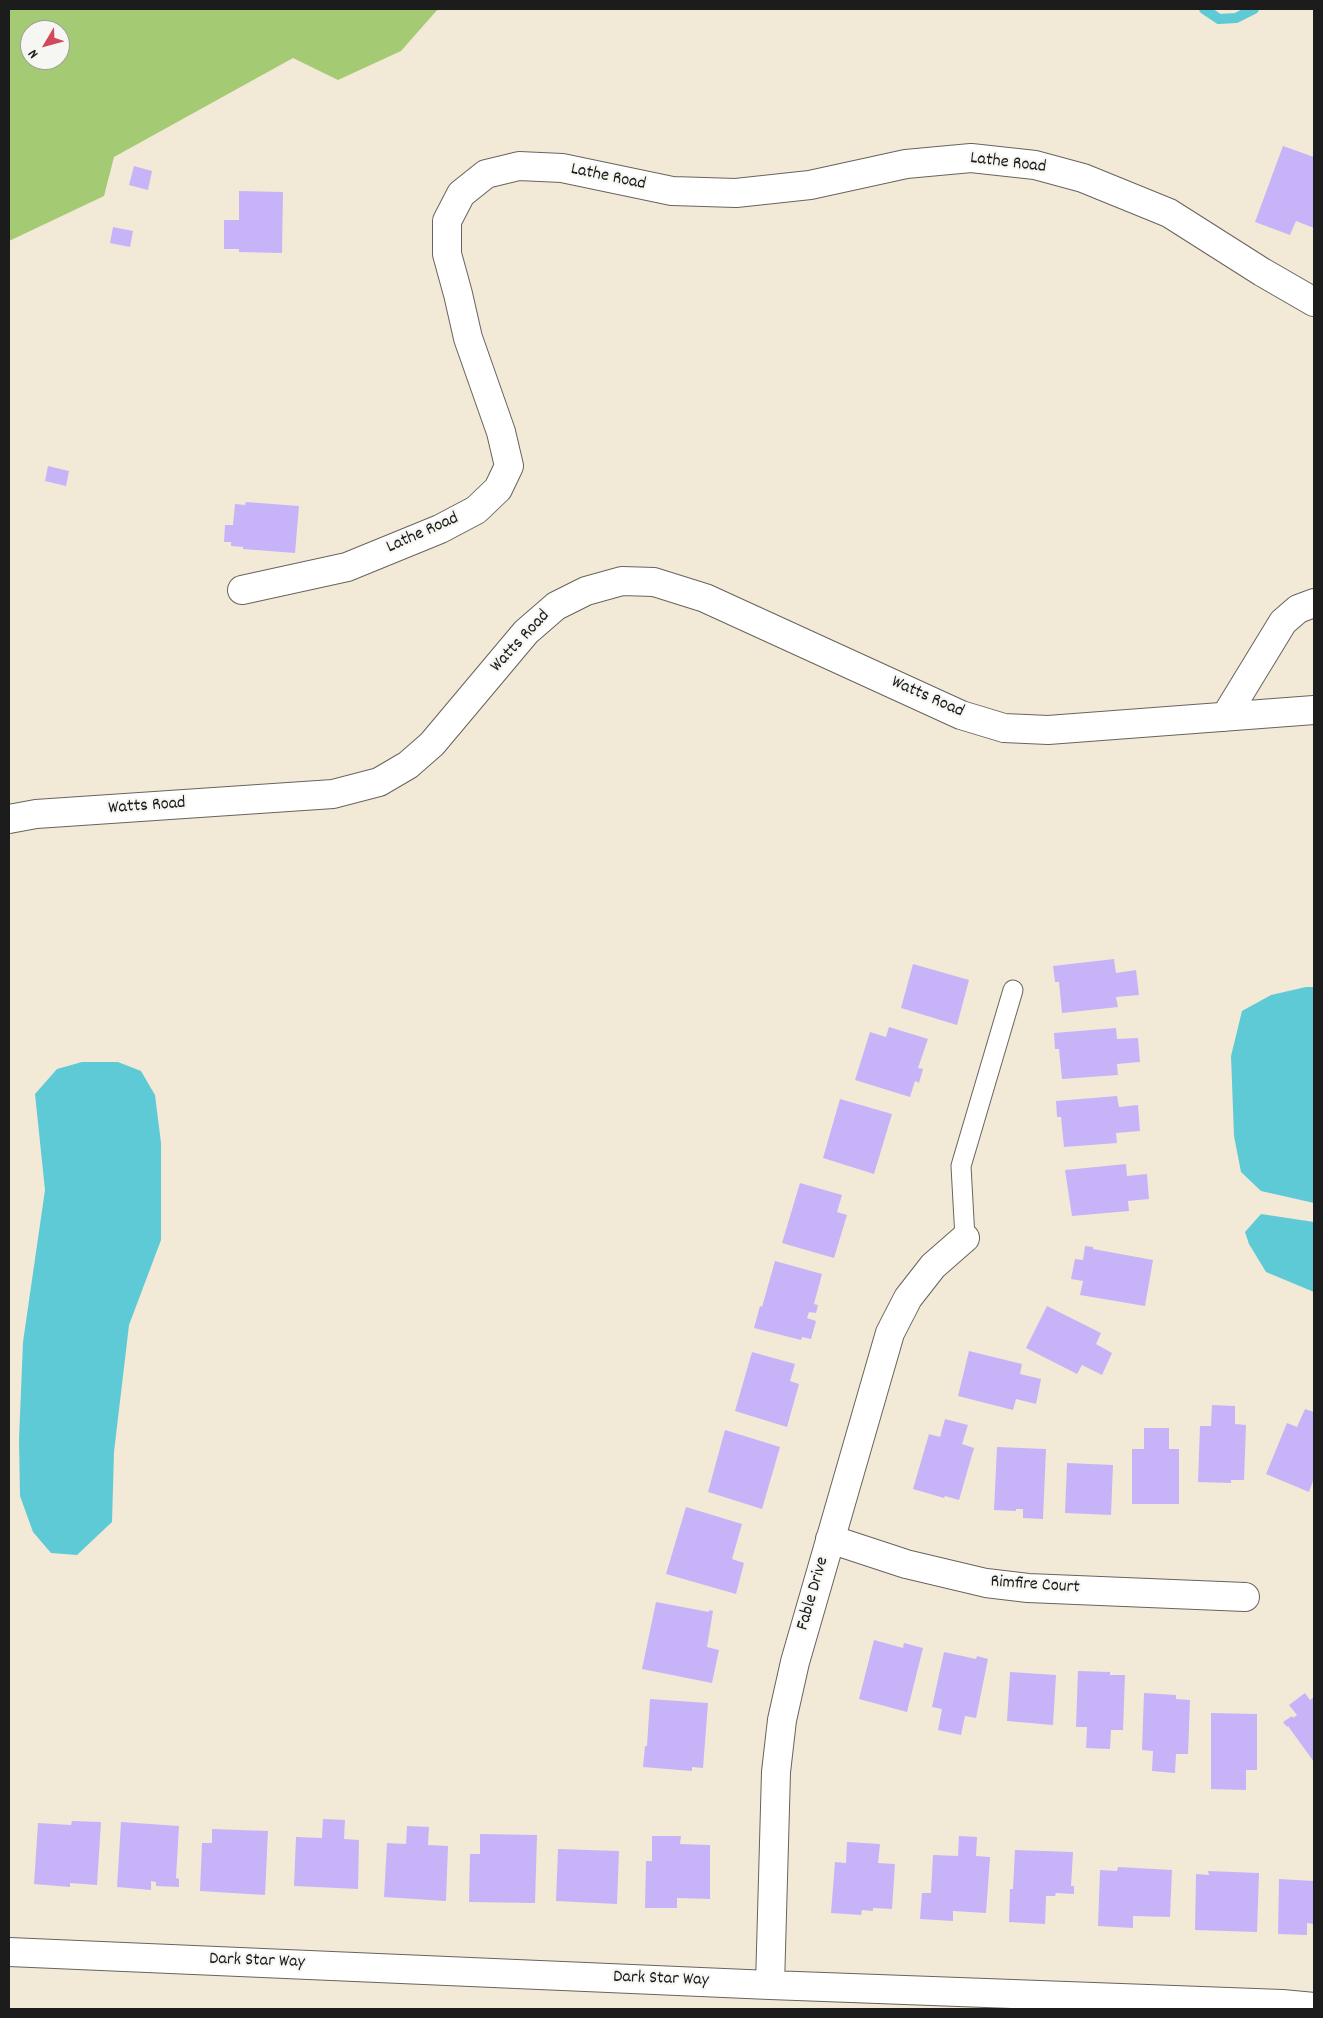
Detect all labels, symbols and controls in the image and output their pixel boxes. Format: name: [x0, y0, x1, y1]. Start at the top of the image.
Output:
north arrow: [20, 20, 70, 70]
text: N: [24, 45, 44, 62]
street label: Lathe Road: [969, 149, 1047, 179]
street label: Lathe Road: [568, 159, 648, 197]
street label: Lathe Road: [384, 509, 462, 559]
street label: Watts Road: [487, 606, 555, 678]
street label: Watts Road: [887, 672, 967, 724]
street label: Watts Road: [108, 794, 186, 820]
street label: Fable Drive: [793, 1555, 835, 1633]
street label: Rimfire Court: [990, 1572, 1080, 1600]
street label: Dark Star Way: [209, 1950, 305, 1974]
street label: Dark Star Way: [613, 1968, 709, 1992]

